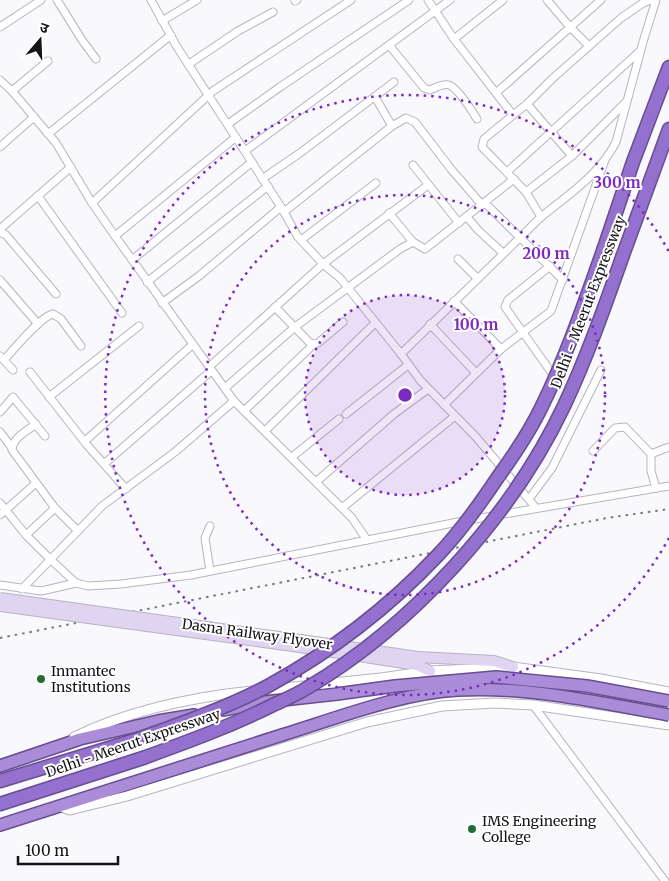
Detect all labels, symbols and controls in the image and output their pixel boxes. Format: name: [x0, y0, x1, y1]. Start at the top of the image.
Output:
north arrow: [15, 15, 65, 65]
text: उ: [37, 18, 52, 38]
text: 300 m: [593, 173, 641, 192]
street label: Delhi - Meerut Expressway: [547, 212, 630, 391]
text: 200 m: [522, 244, 570, 263]
text: 100 m: [454, 315, 498, 334]
centre of rings: [396, 386, 414, 404]
street label: Dasna Railway Flyover: [181, 615, 333, 653]
place label: Inmantec Institutions: [51, 662, 131, 696]
marker: Inmantec Institutions: [35, 673, 47, 685]
street label: Delhi - Meerut Expressway: [43, 704, 224, 781]
place label: IMS Engineering College: [482, 812, 597, 846]
marker: IMS Engineering College: [466, 823, 478, 835]
scale bar: [18, 834, 118, 866]
text: 100 m: [25, 841, 69, 860]

